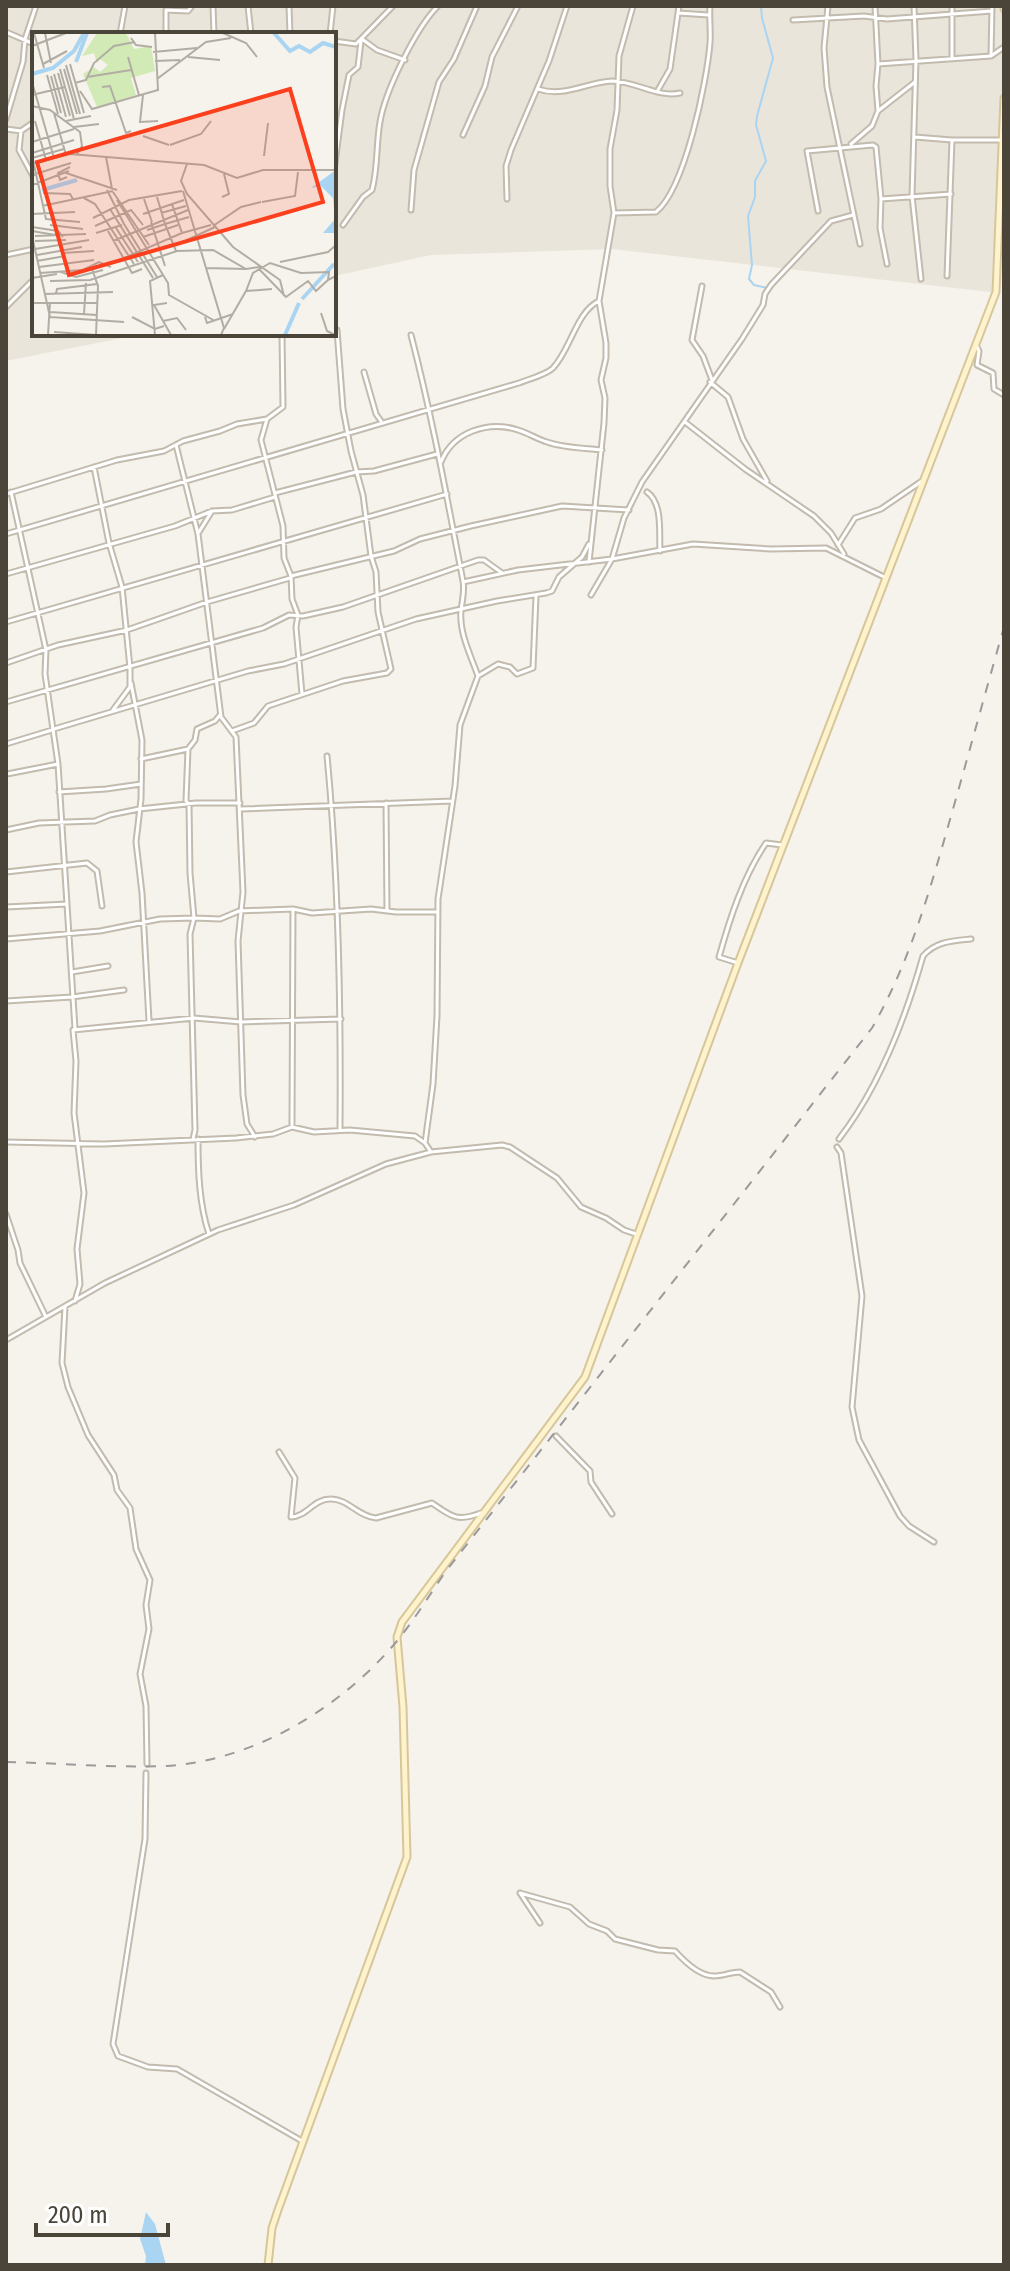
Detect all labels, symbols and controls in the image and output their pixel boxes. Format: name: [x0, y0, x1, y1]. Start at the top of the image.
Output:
inset map: [32, 32, 336, 336]
scale bar: [36, 2187, 168, 2237]
text: 200 m: [48, 2201, 108, 2229]

